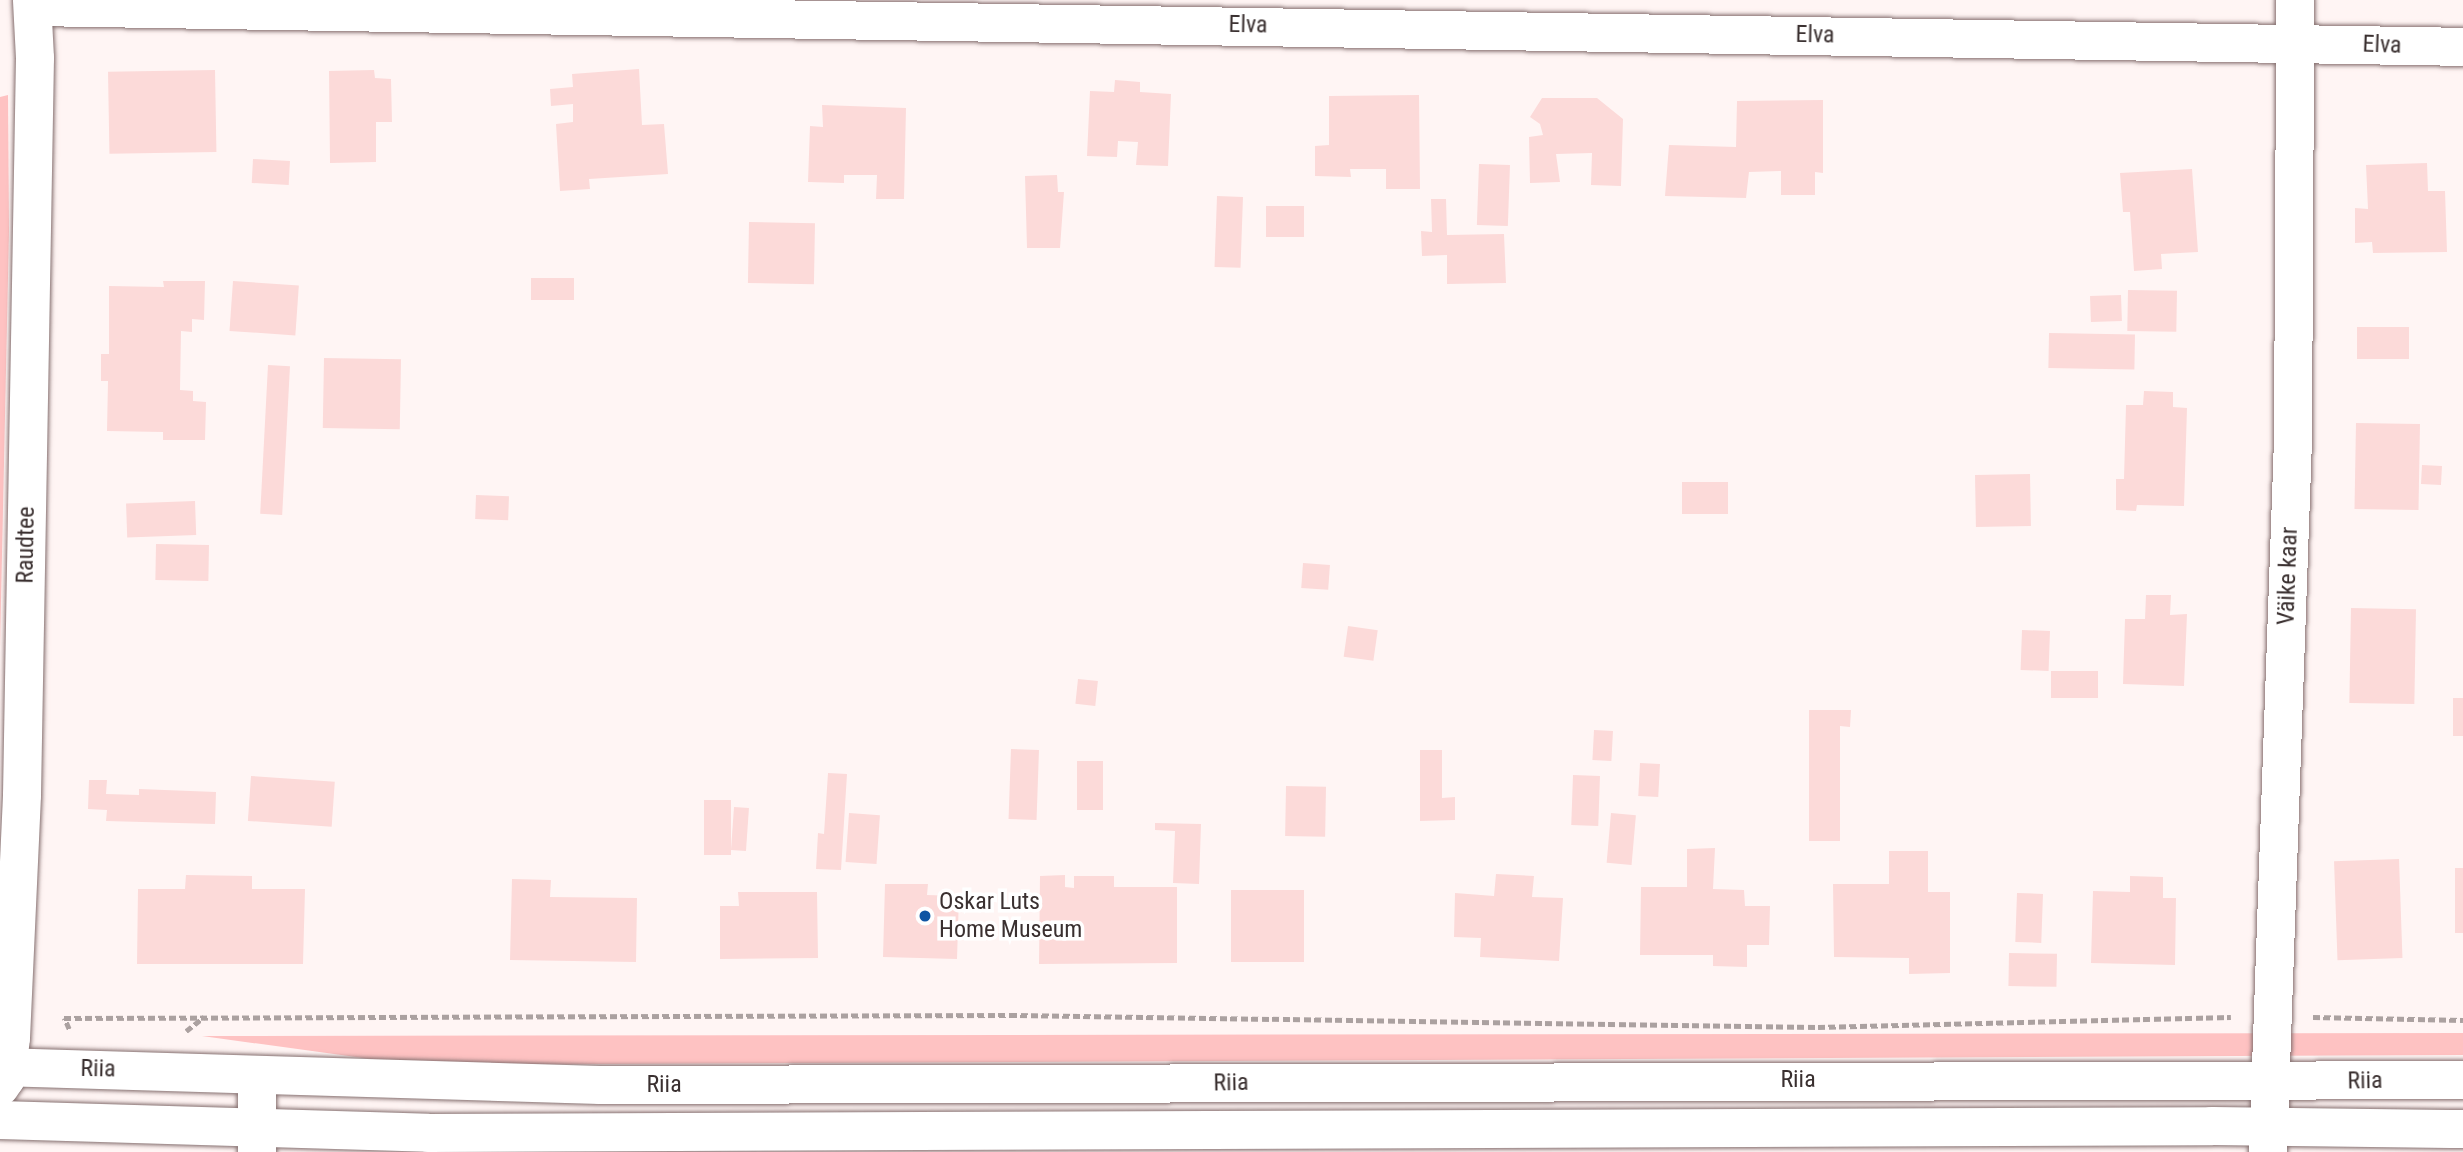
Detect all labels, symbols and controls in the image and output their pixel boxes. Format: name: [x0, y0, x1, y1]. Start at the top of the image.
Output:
street label: Elva: [1228, 10, 1268, 40]
street label: Elva: [1795, 20, 1835, 50]
street label: Elva: [2362, 30, 2402, 60]
street label: Raudtee: [11, 506, 41, 584]
street label: Väike kaar: [2272, 526, 2304, 626]
place label: Oskar Luts Home Museum: [939, 888, 1082, 944]
marker: Oskar Luts Home Museum: [917, 908, 933, 924]
street label: Riia: [80, 1054, 116, 1084]
street label: Riia: [1780, 1066, 1816, 1094]
street label: Riia: [2347, 1066, 2383, 1096]
street label: Riia: [1213, 1068, 1249, 1098]
street label: Riia: [646, 1071, 682, 1099]

